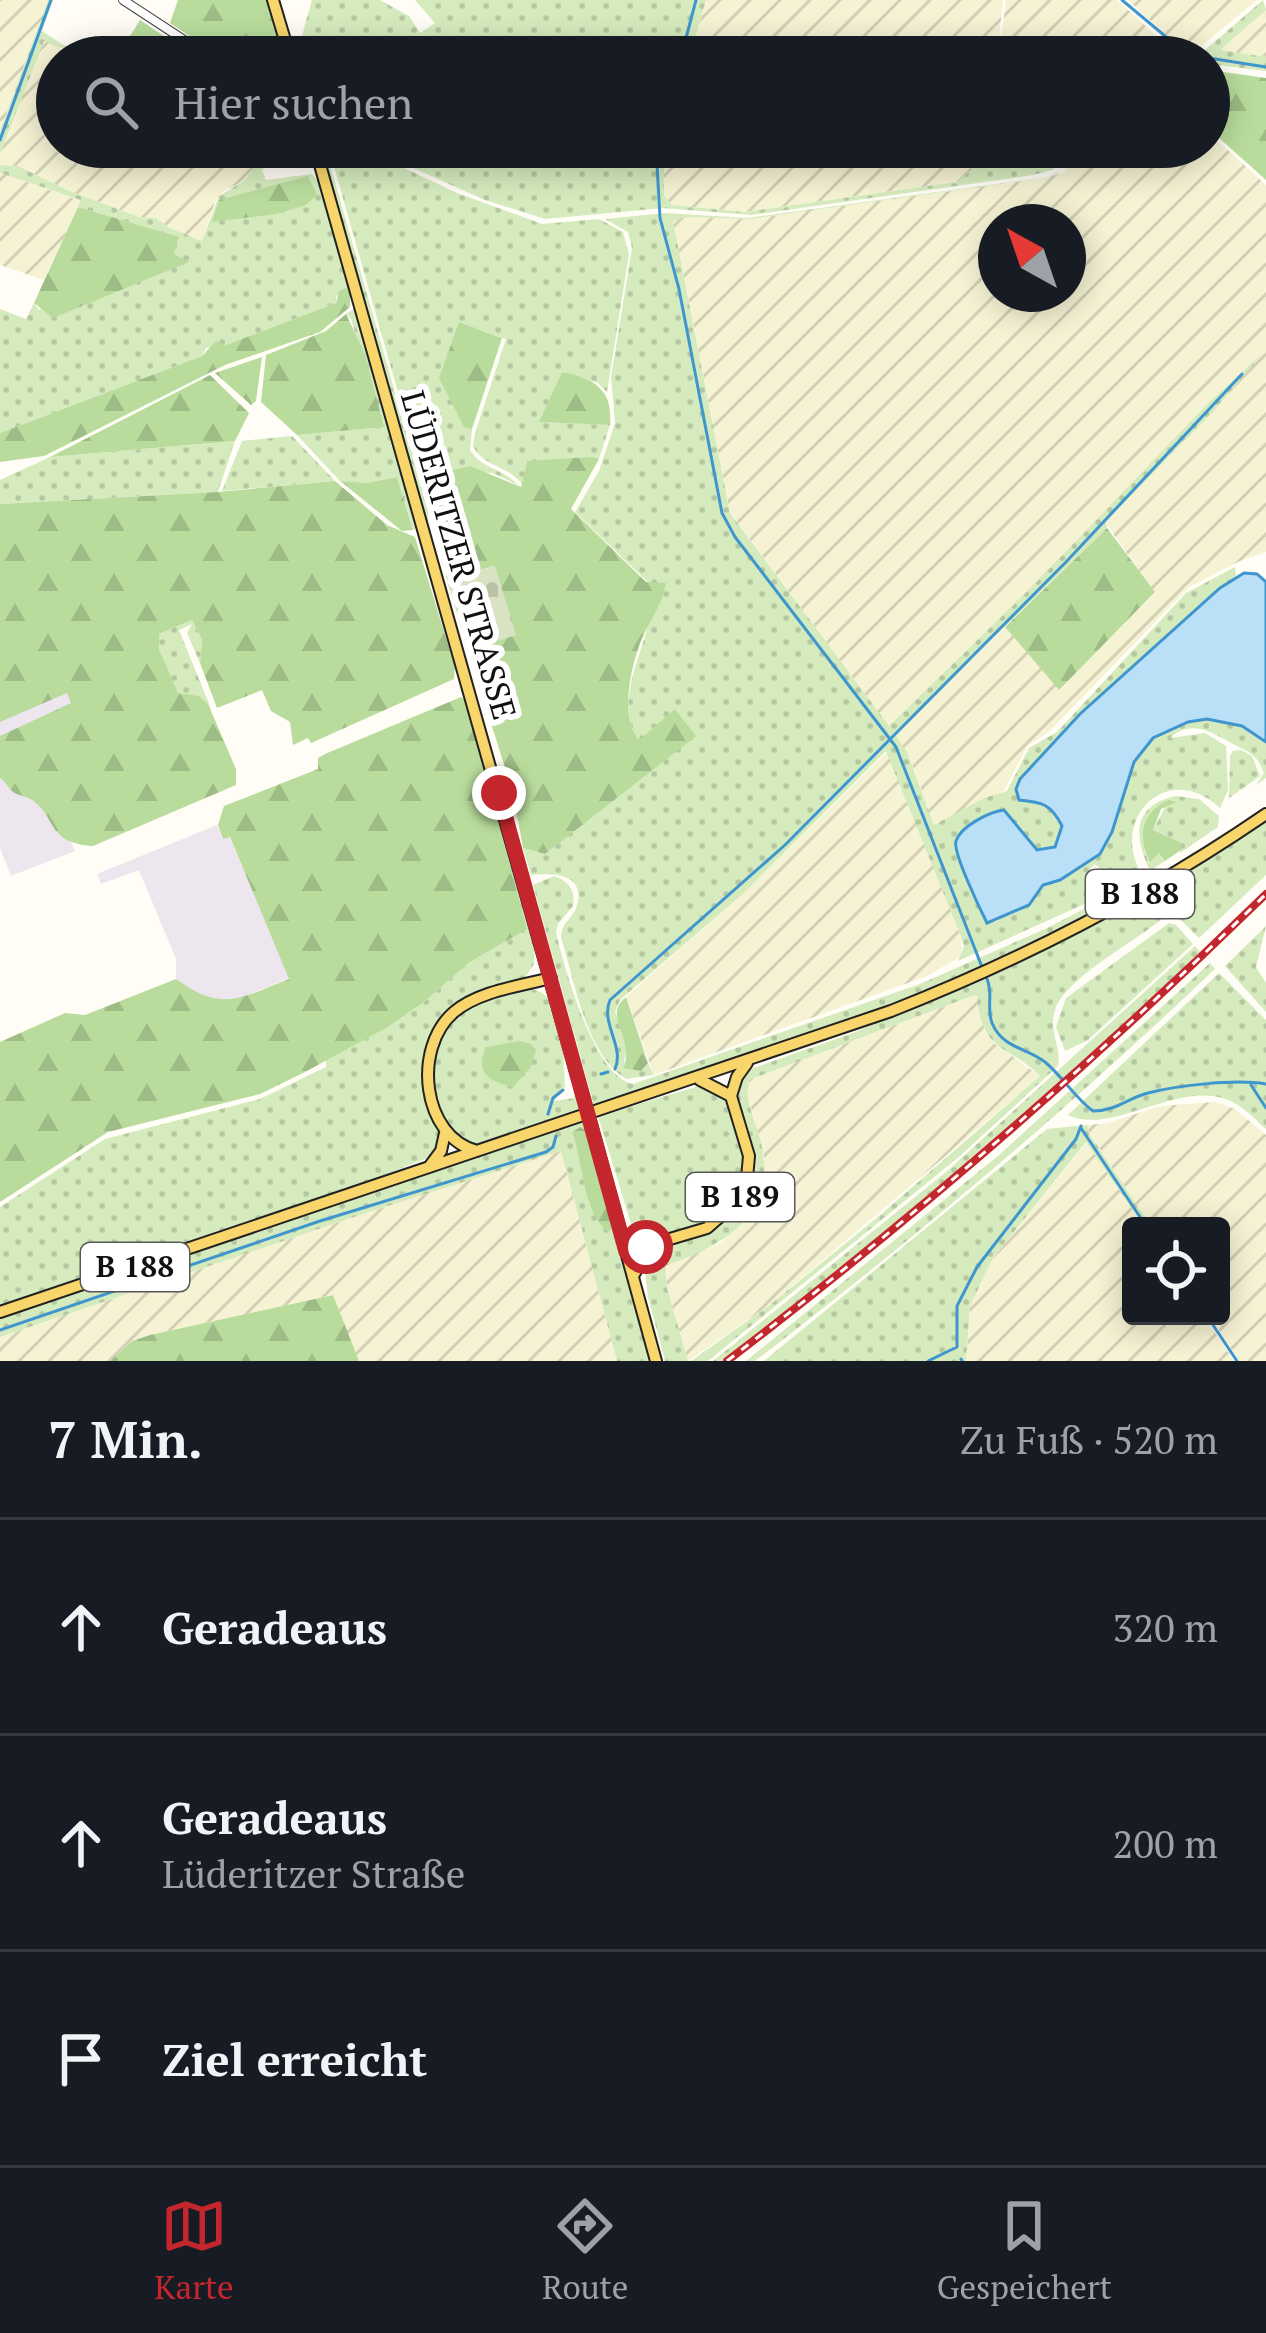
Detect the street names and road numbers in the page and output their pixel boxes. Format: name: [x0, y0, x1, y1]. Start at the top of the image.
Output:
street label: LÜDERITZER STRASSE: [392, 385, 527, 724]
road number: B 188: [1086, 870, 1194, 918]
road number: B 189: [686, 1173, 794, 1221]
road number: B 188: [81, 1243, 189, 1291]

